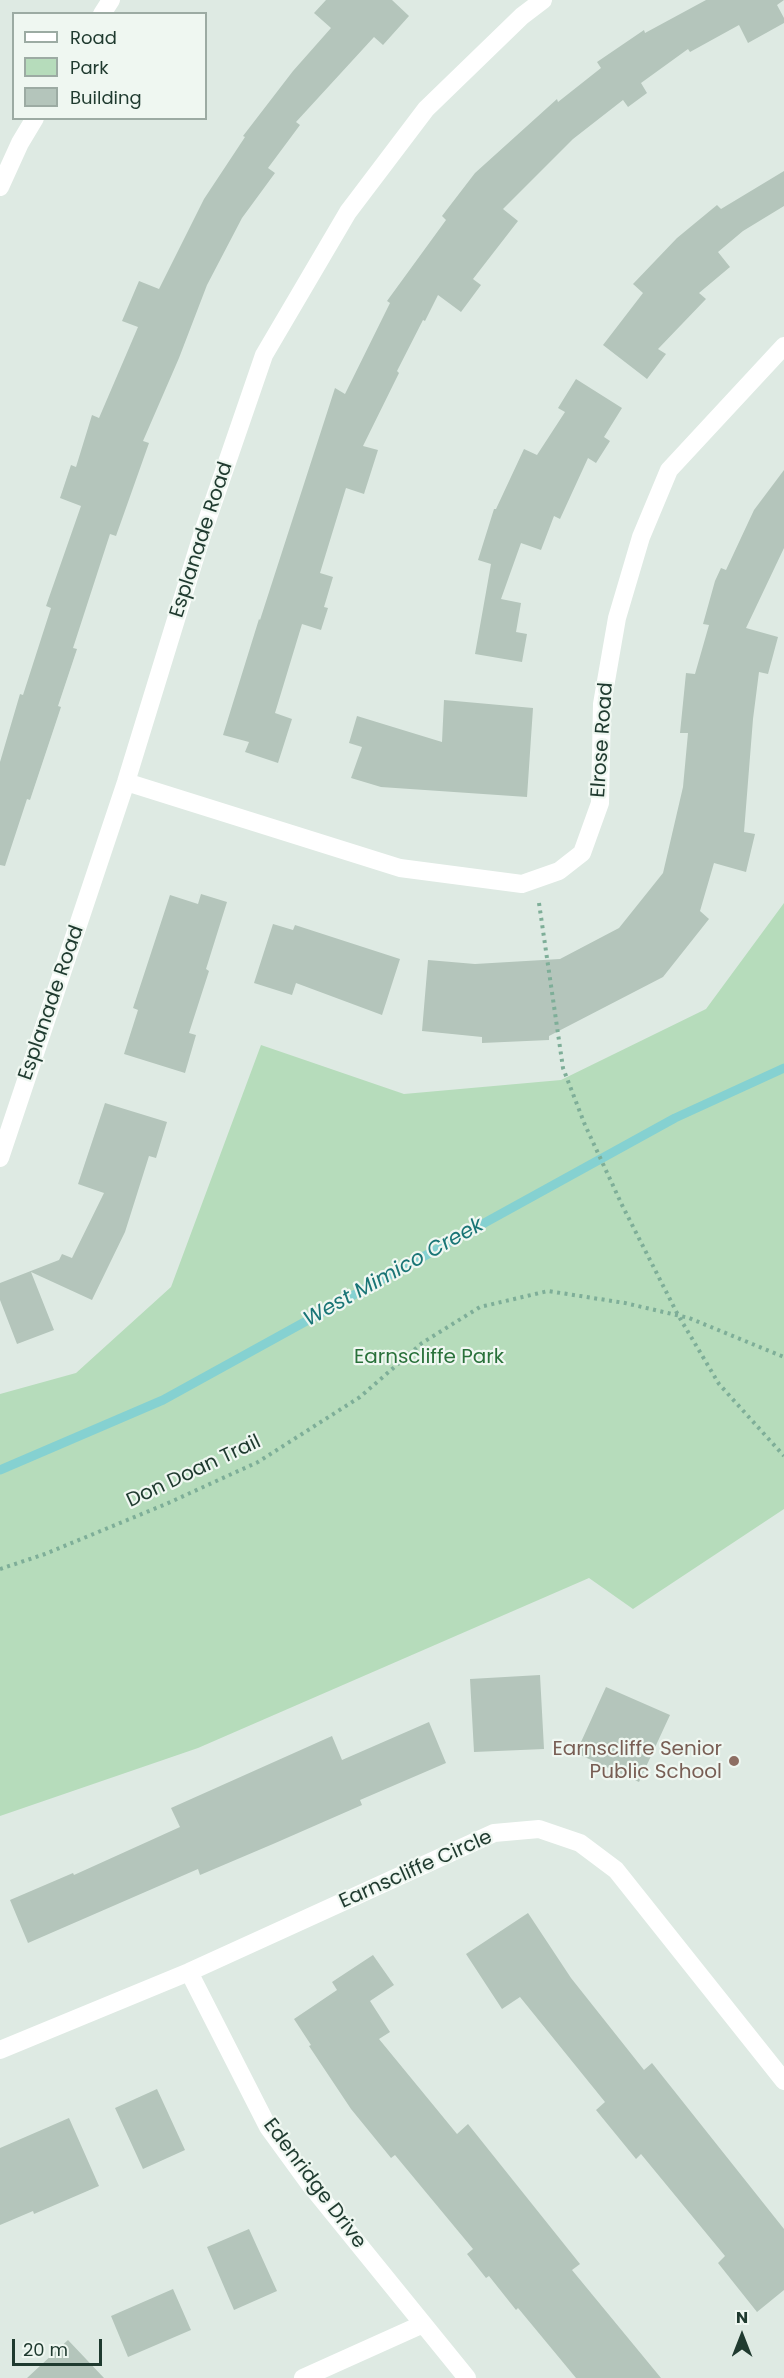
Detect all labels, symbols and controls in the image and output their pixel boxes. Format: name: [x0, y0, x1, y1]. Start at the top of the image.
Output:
legend: [12, 12, 207, 120]
text: Road: [70, 25, 117, 50]
text: Park: [70, 55, 109, 80]
text: Building: [70, 85, 142, 110]
street label: Esplanade Road: [166, 459, 238, 621]
street label: Elrose Road: [587, 681, 619, 799]
street label: Esplanade Road: [14, 922, 90, 1084]
water label: West Mimico Creek: [300, 1213, 488, 1333]
park label: Earnscliffe Park: [354, 1346, 504, 1370]
street label: Don Doan Trail: [123, 1430, 265, 1514]
place label: Earnscliffe Senior Public School: [553, 1738, 722, 1785]
marker: Earnscliffe Senior Public School: [727, 1754, 741, 1768]
street label: Earnscliffe Circle: [336, 1826, 496, 1914]
street label: Edenridge Drive: [257, 2114, 371, 2254]
north arrow: [712, 2306, 772, 2366]
text: N: [736, 2306, 748, 2329]
scale bar: [15, 2327, 105, 2365]
text: 20 m: [23, 2337, 68, 2362]

